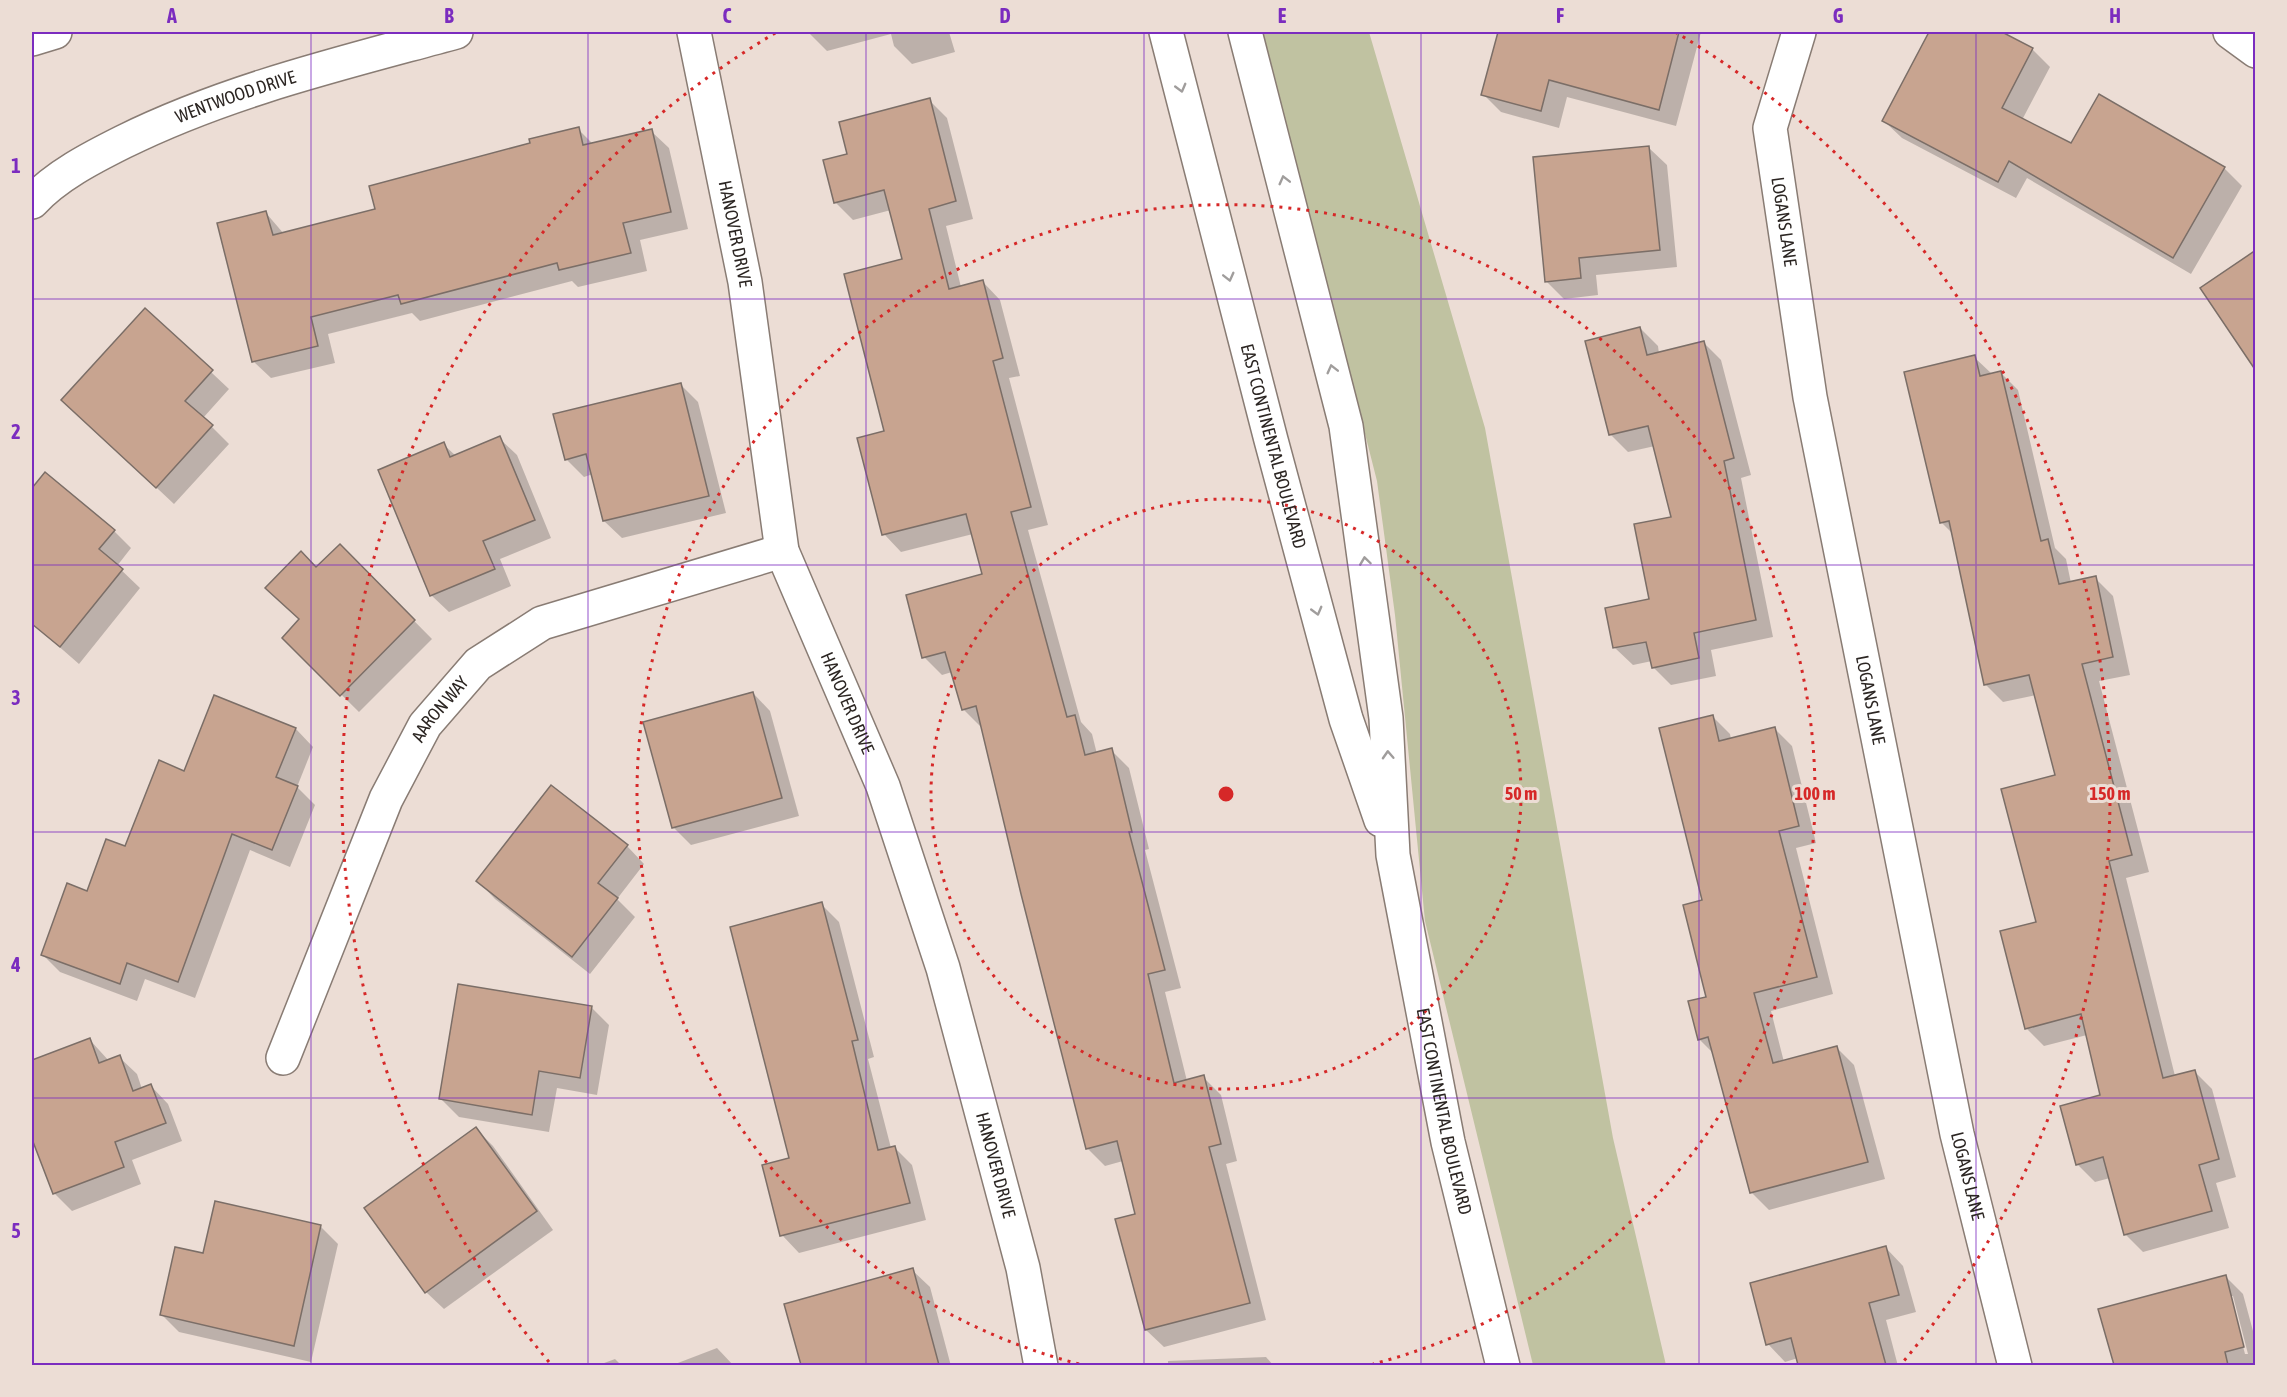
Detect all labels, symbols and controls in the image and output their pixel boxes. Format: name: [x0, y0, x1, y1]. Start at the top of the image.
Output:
text: A: [166, 4, 177, 27]
text: B: [444, 4, 454, 27]
text: C: [723, 4, 732, 27]
text: D: [999, 4, 1011, 27]
text: E: [1278, 4, 1287, 27]
text: F: [1556, 4, 1564, 27]
text: G: [1833, 4, 1844, 27]
text: H: [2109, 4, 2121, 27]
street label: WENTWOOD DRIVE: [172, 66, 298, 127]
one-way arrow: [1174, 82, 1186, 93]
text: 1: [11, 154, 21, 177]
street label: LOGANS LANE: [1767, 175, 1801, 268]
one-way arrow: [1278, 176, 1291, 186]
street label: HANOVER DRIVE: [715, 179, 757, 289]
one-way arrow: [1222, 272, 1235, 282]
street label: EAST CONTINENTAL BOULEVARD: [1237, 342, 1311, 551]
one-way arrow: [1326, 365, 1339, 375]
text: 2: [11, 420, 21, 443]
one-way arrow: [1359, 557, 1371, 566]
one-way arrow: [1310, 605, 1322, 615]
street label: HANOVER DRIVE: [817, 649, 879, 757]
street label: LOGANS LANE: [1852, 653, 1890, 746]
street label: AARON WAY: [407, 672, 473, 745]
text: 3: [11, 686, 21, 709]
one-way arrow: [1382, 750, 1395, 759]
text: 50 m: [1505, 783, 1537, 804]
text: 100 m: [1795, 783, 1835, 804]
text: 150 m: [2090, 783, 2130, 804]
centre of rings: [1216, 784, 1236, 804]
text: 4: [10, 953, 21, 976]
street label: EAST CONTINENTAL BOULEVARD: [1413, 1006, 1476, 1217]
street label: HANOVER DRIVE: [972, 1110, 1020, 1220]
street label: LOGANS LANE: [1947, 1130, 1989, 1222]
text: 5: [11, 1219, 21, 1242]

